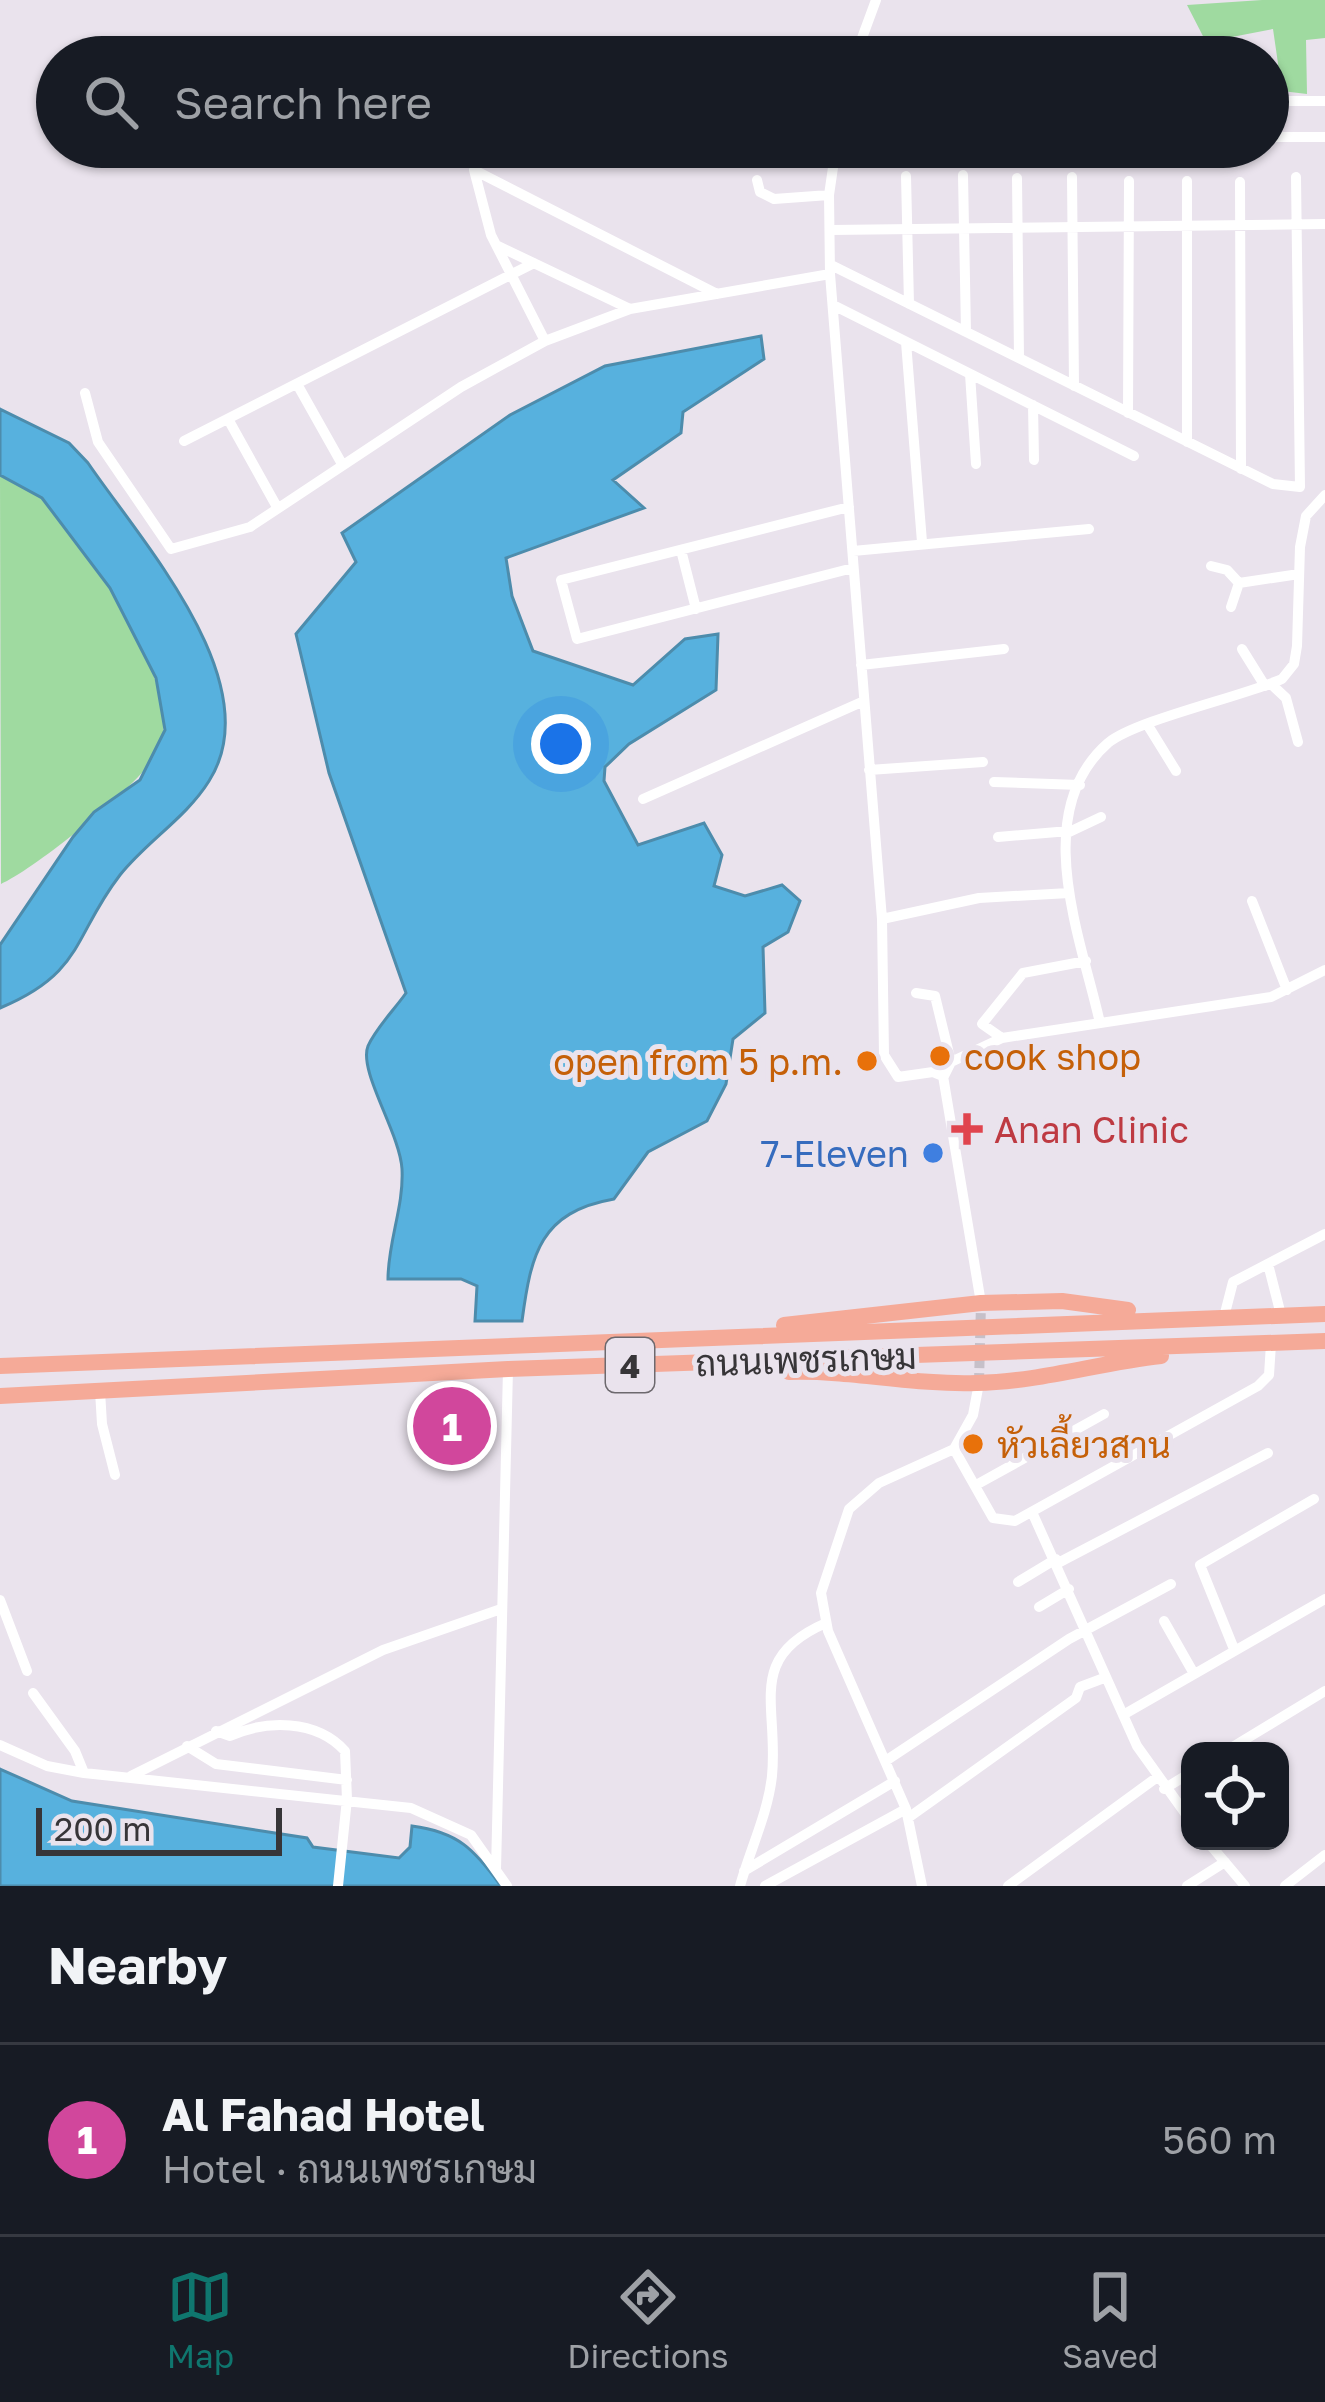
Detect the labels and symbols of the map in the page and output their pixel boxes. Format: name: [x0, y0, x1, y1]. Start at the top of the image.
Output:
your location: [531, 714, 591, 774]
place label: cook shop: [964, 1035, 1141, 1078]
place label: open from 5 p.m.: [553, 1040, 843, 1083]
marker: cook shop: [927, 1043, 953, 1069]
marker: open from 5 p.m.: [854, 1048, 880, 1074]
place label: Anan Clinic: [994, 1108, 1189, 1151]
marker: Anan Clinic: [951, 1113, 983, 1145]
place label: 7-Eleven: [760, 1132, 909, 1175]
marker: 7-Eleven: [920, 1140, 946, 1166]
street label: ถนนเพชรเกษม: [695, 1334, 917, 1384]
road number: 4: [606, 1338, 654, 1392]
pin: 1: [413, 1381, 491, 1471]
place label: หัวเลี้ยวสาน: [997, 1413, 1171, 1466]
marker: หัวเลี้ยวสาน: [960, 1431, 986, 1457]
scale bar: [36, 1802, 282, 1855]

